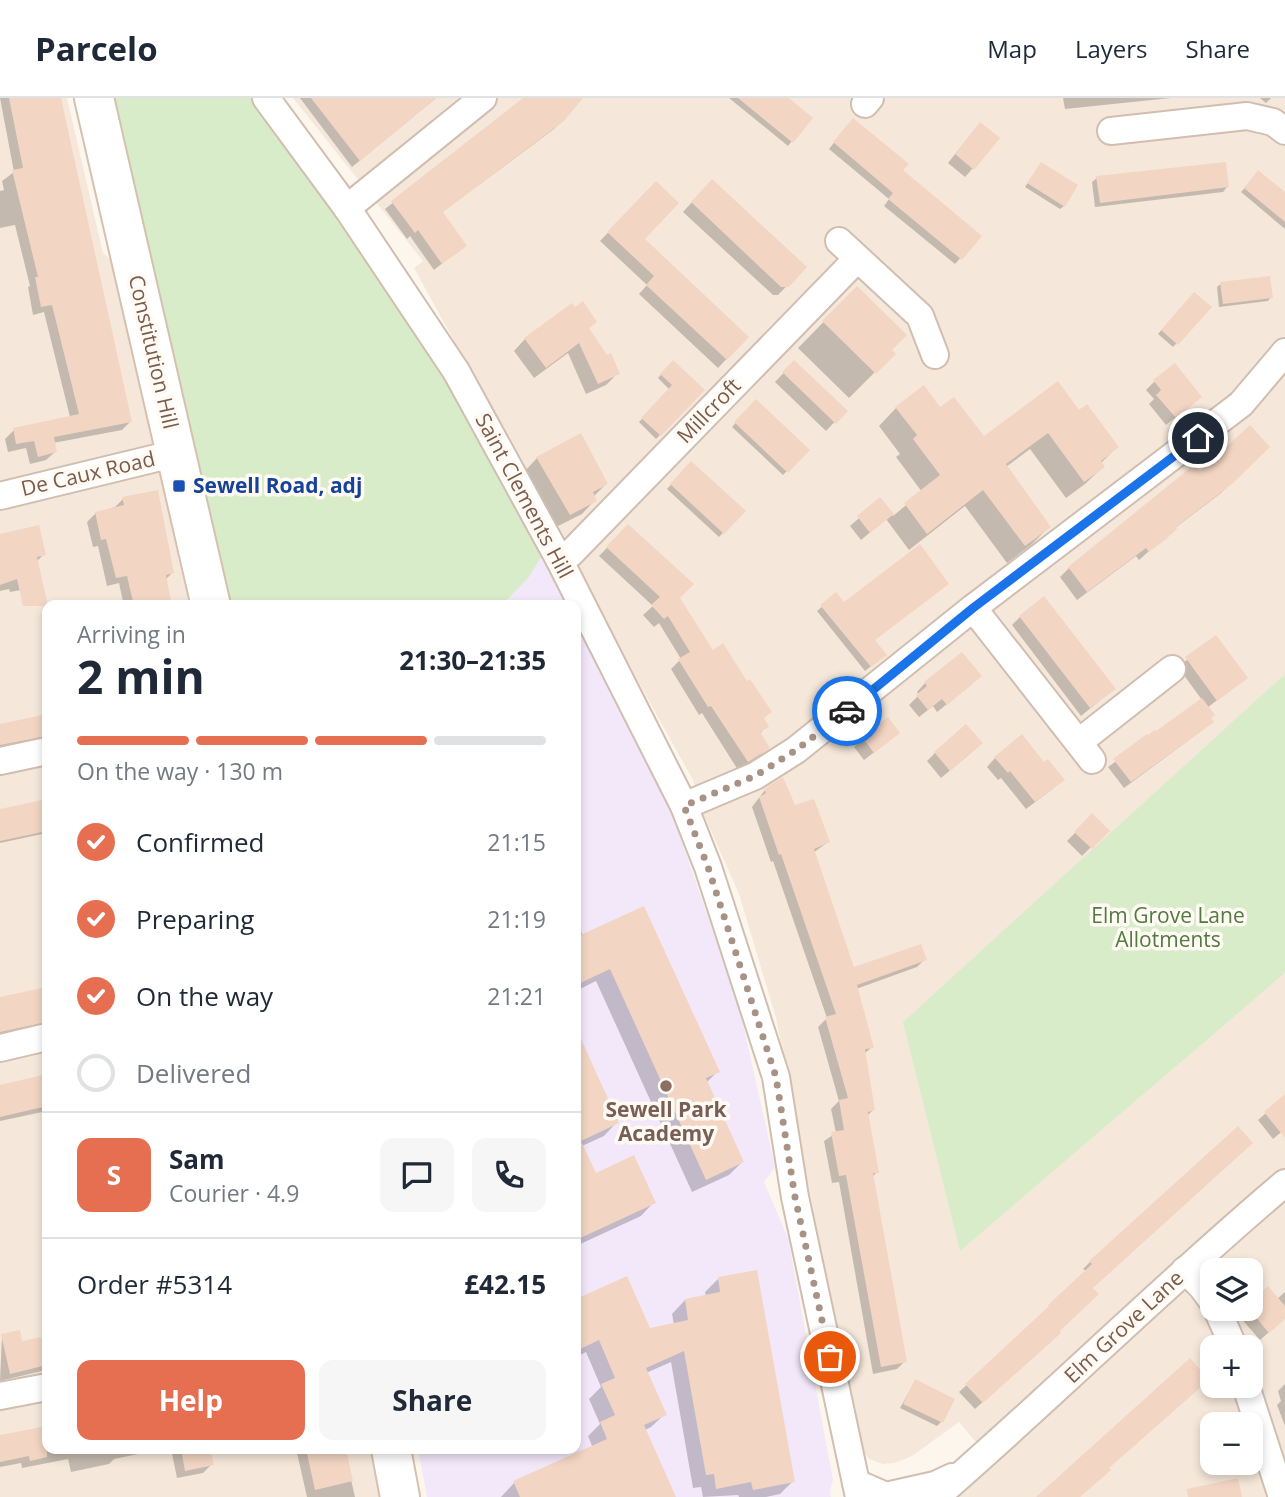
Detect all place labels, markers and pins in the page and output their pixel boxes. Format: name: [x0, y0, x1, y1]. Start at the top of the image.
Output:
pin: [1168, 408, 1228, 468]
place label: Sewell Road, adj: [193, 471, 362, 499]
marker: Sewell Road, adj: [171, 478, 187, 494]
marker: Sewell Park Academy: [658, 1078, 674, 1094]
place label: Sewell Park Academy: [605, 1095, 728, 1147]
pin: [800, 1327, 860, 1387]

